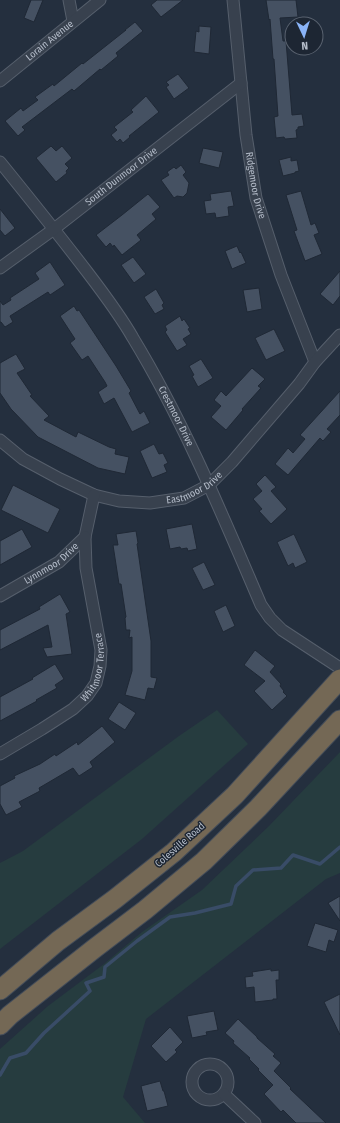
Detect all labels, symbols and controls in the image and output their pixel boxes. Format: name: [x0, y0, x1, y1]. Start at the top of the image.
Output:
north arrow: [284, 16, 324, 56]
street label: Lorain Avenue: [23, 18, 76, 64]
text: N: [301, 39, 308, 52]
street label: South Dunmoor Drive: [83, 145, 160, 208]
street label: Ridgemoor Drive: [243, 151, 268, 221]
street label: Crestmoor Drive: [156, 384, 196, 448]
street label: Eastmoor Drive: [166, 469, 225, 507]
street label: Lynnmoor Drive: [22, 540, 81, 587]
street label: Whitmoor Terrace: [78, 632, 107, 705]
street label: Colesville Road: [153, 820, 207, 870]

